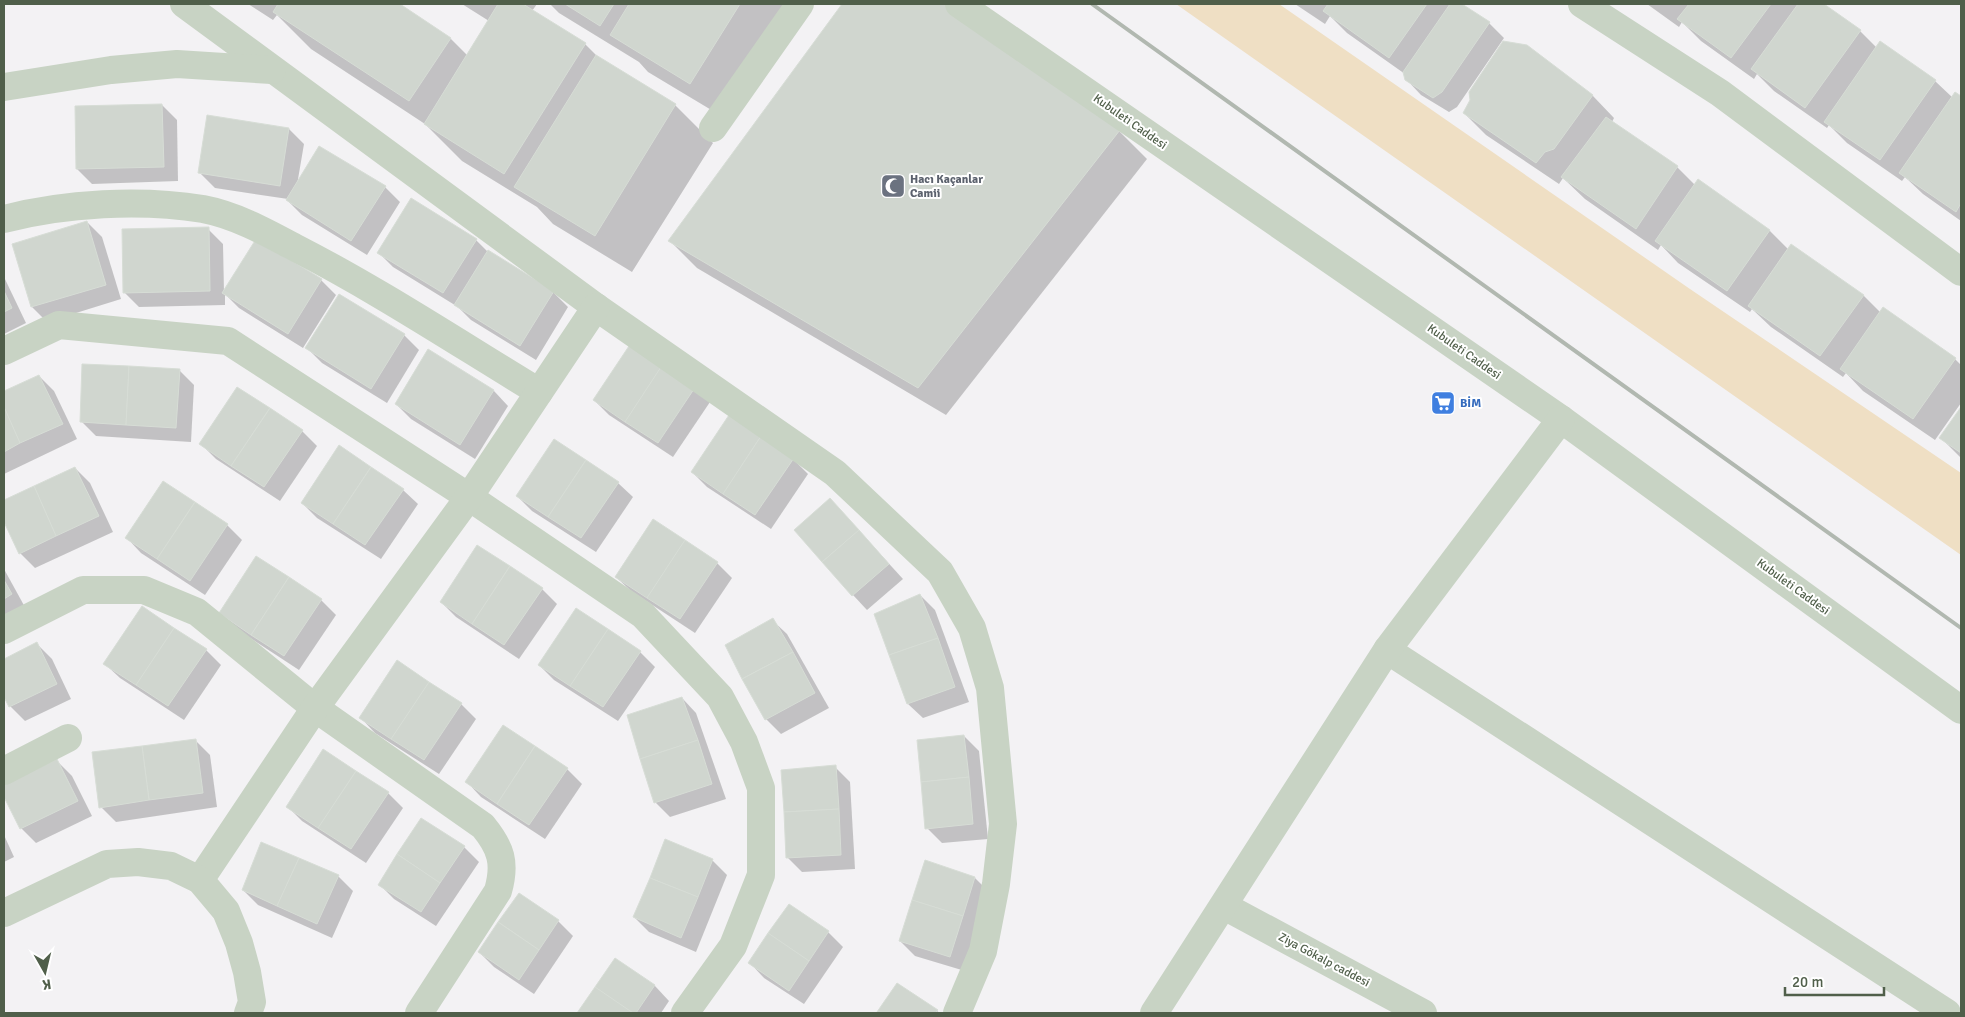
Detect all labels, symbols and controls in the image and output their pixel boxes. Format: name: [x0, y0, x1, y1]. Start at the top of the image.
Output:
street label: Kubuleti Caddesi: [1090, 91, 1170, 153]
place label: Hacı Kaçanlar Camii: [910, 172, 983, 201]
mosque icon: Hacı Kaçanlar Camii: [880, 173, 906, 199]
street label: Kubuleti Caddesi: [1424, 321, 1504, 383]
supermarket icon: BİM: [1430, 390, 1456, 416]
place label: BİM: [1460, 396, 1481, 411]
street label: Kubuleti Caddesi: [1754, 556, 1832, 618]
street label: Ziya Gökalp caddesi: [1276, 930, 1372, 990]
north arrow: [20, 947, 70, 997]
scale bar: [1785, 964, 1884, 996]
text: 20 m: [1792, 973, 1823, 991]
text: K: [41, 975, 52, 993]

